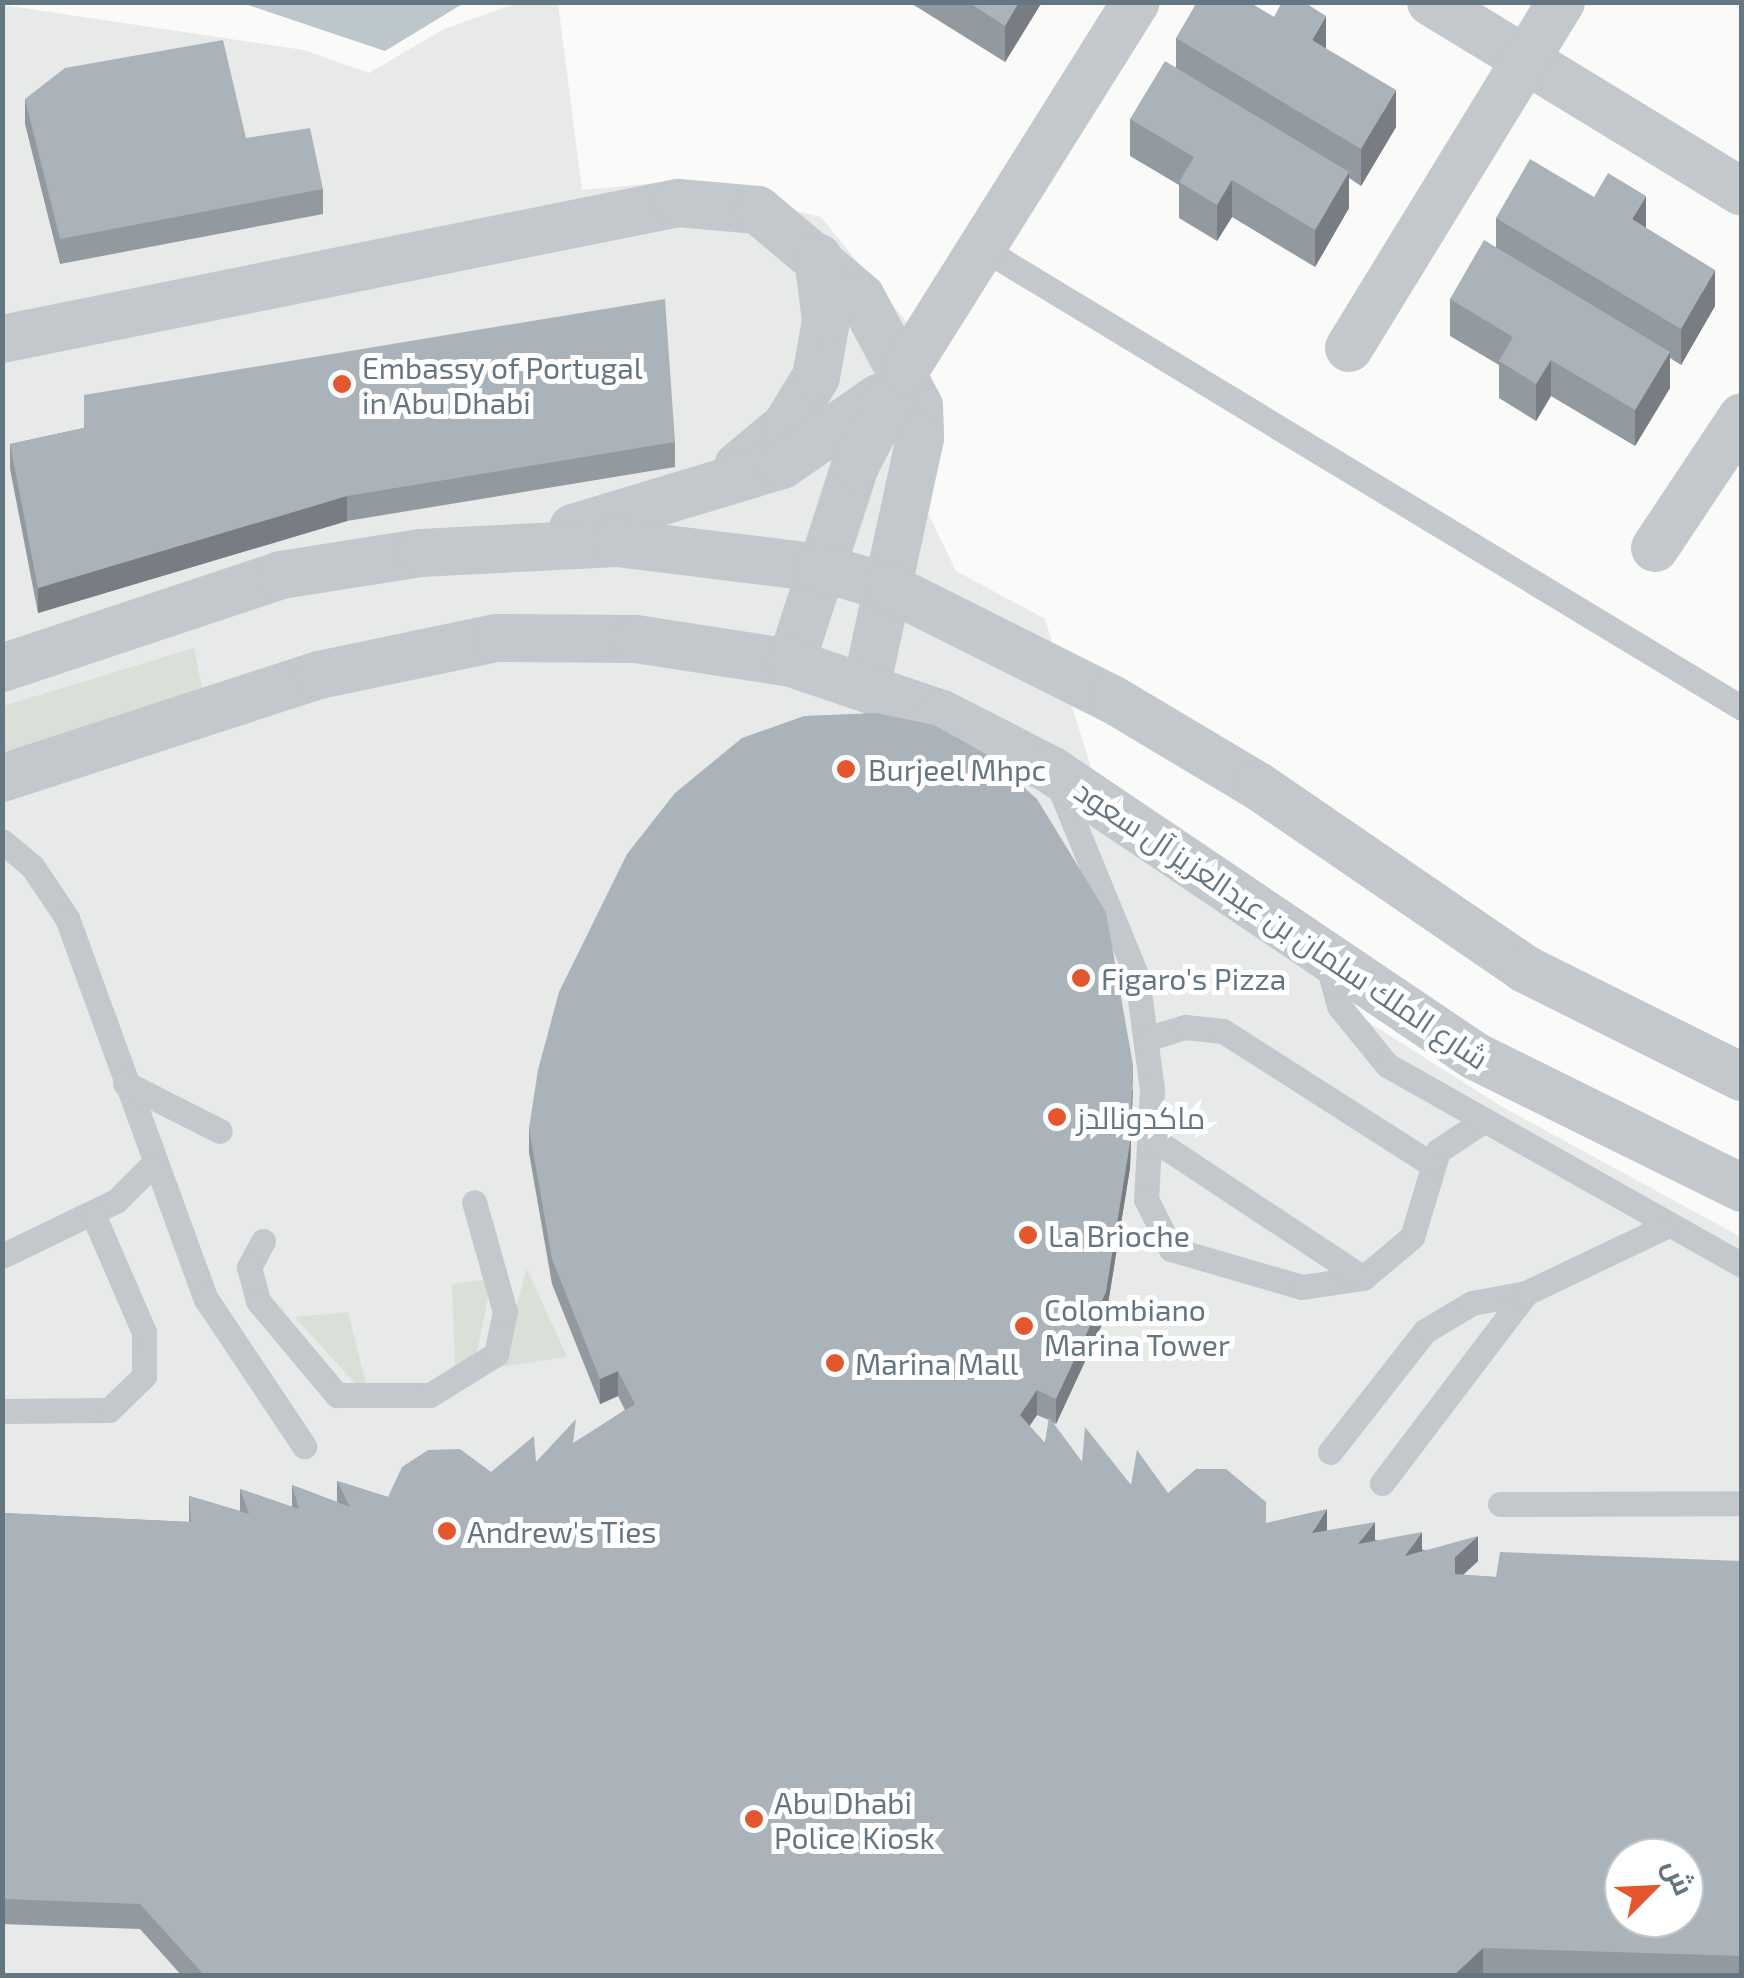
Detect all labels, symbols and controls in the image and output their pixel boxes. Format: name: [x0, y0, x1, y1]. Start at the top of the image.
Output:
place label: Embassy of Portugal in Abu Dhabi: [362, 349, 644, 420]
marker: Embassy of Portugal in Abu Dhabi: [331, 373, 353, 395]
place label: Burjeel Mhpc: [868, 751, 1047, 787]
marker: Burjeel Mhpc: [833, 756, 859, 782]
street label: شارع الملك سلمان بن عبدالعزيز آل سعود: [1068, 772, 1496, 1076]
place label: Figaro's Pizza: [1101, 960, 1286, 996]
marker: Figaro's Pizza: [1070, 967, 1092, 989]
place label: ماكدونالدز: [1077, 1099, 1205, 1135]
marker: ماكدونالدز: [1046, 1106, 1068, 1128]
place label: La Brioche: [1048, 1217, 1190, 1253]
marker: La Brioche: [1017, 1224, 1039, 1246]
place label: Colombiano Marina Tower: [1044, 1291, 1231, 1362]
marker: Colombiano Marina Tower: [1013, 1315, 1035, 1337]
place label: Marina Mall: [855, 1345, 1018, 1381]
marker: Marina Mall: [824, 1352, 846, 1374]
place label: Andrew's Ties: [467, 1513, 657, 1549]
marker: Andrew's Ties: [436, 1520, 458, 1542]
place label: Abu Dhabi Police Kiosk: [774, 1784, 935, 1854]
marker: Abu Dhabi Police Kiosk: [743, 1808, 765, 1830]
north arrow: [1604, 1838, 1704, 1938]
text: ش: [1657, 1853, 1702, 1900]

